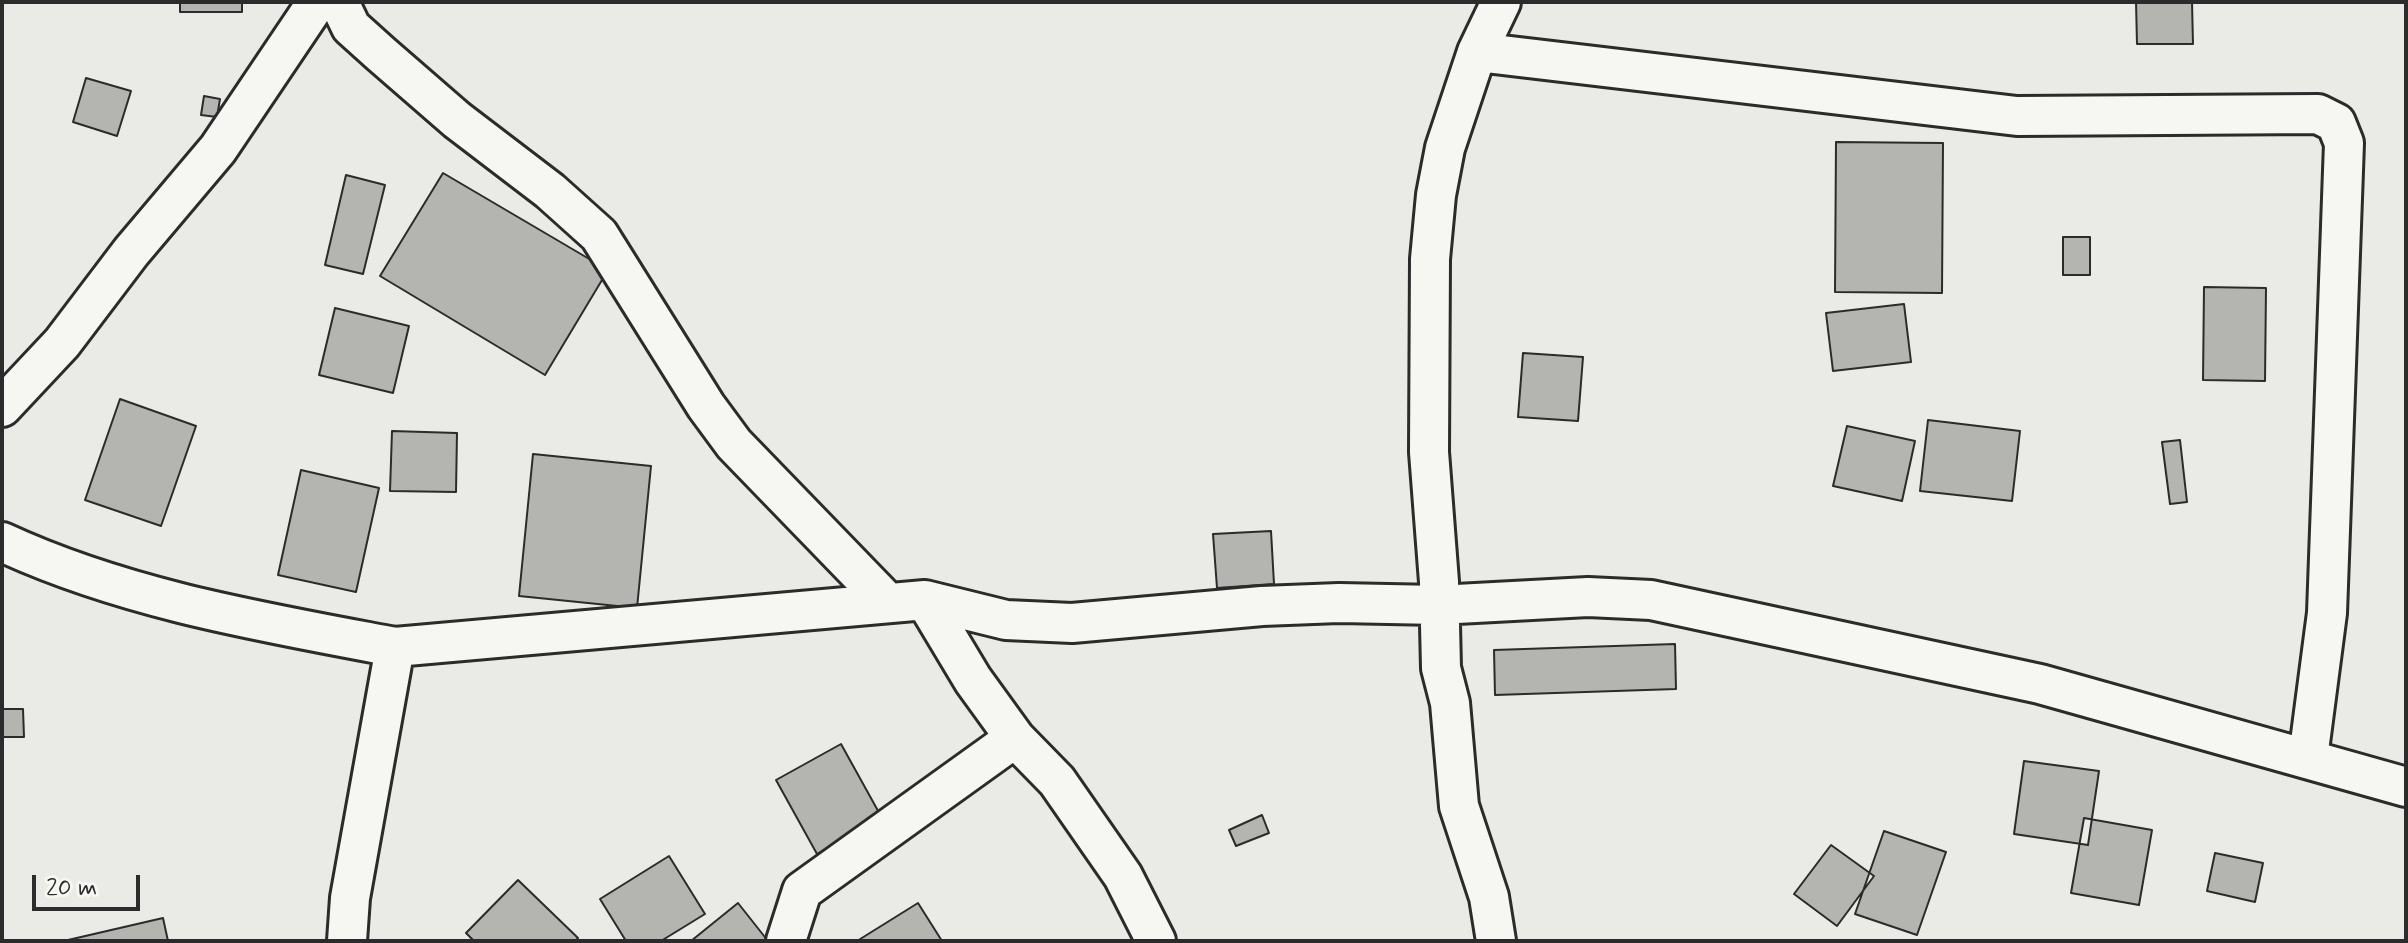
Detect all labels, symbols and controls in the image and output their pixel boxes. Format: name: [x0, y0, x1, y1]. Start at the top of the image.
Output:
scale bar: [36, 859, 144, 909]
text: 20 m: [46, 873, 97, 904]

